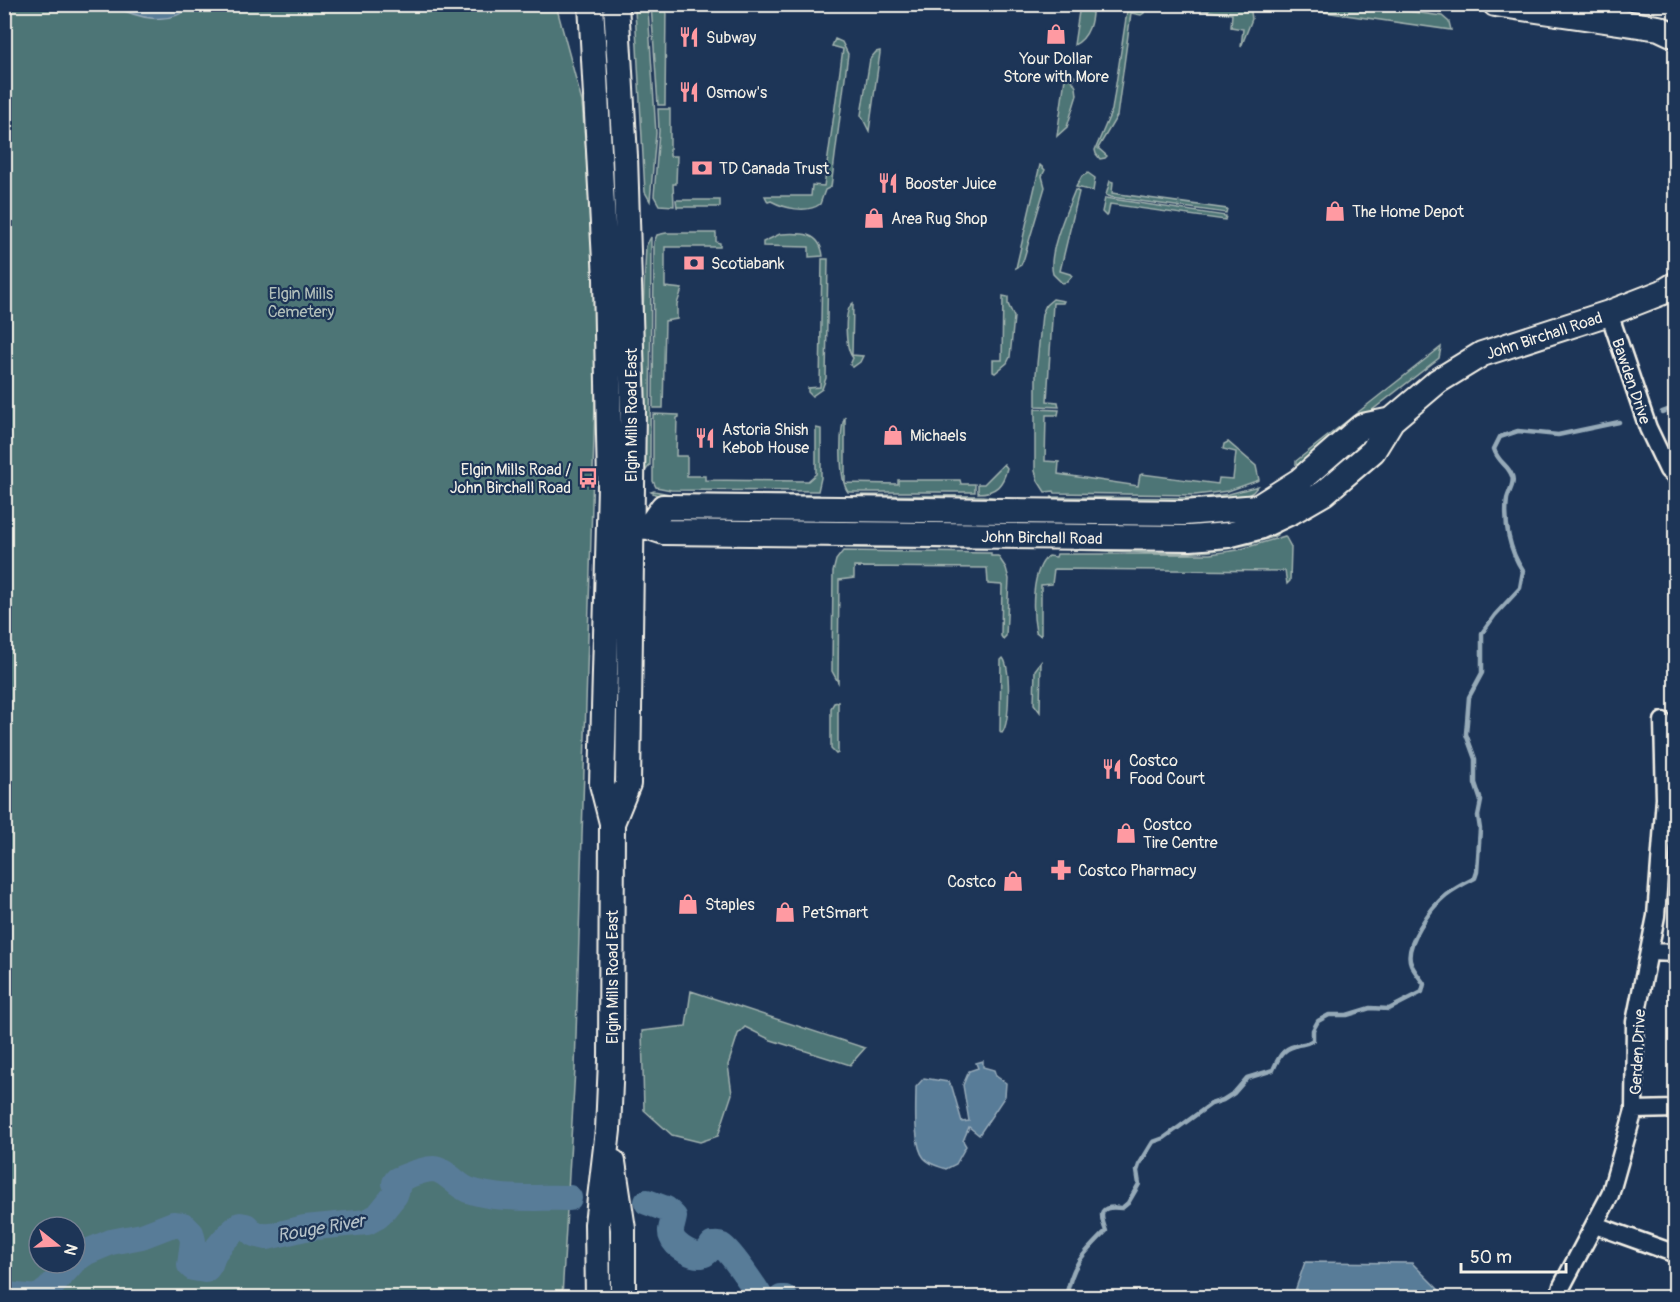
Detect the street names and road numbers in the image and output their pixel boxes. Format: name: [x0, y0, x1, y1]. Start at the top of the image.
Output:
street label: John Birchall Road: [1484, 308, 1605, 364]
street label: Bawden Drive: [1607, 336, 1655, 427]
street label: Elgin Mills Road East: [622, 347, 642, 482]
street label: John Birchall Road: [981, 527, 1103, 549]
street label: Elgin Mills Road East: [603, 909, 623, 1044]
street label: Gerden Drive: [1626, 1008, 1650, 1096]

